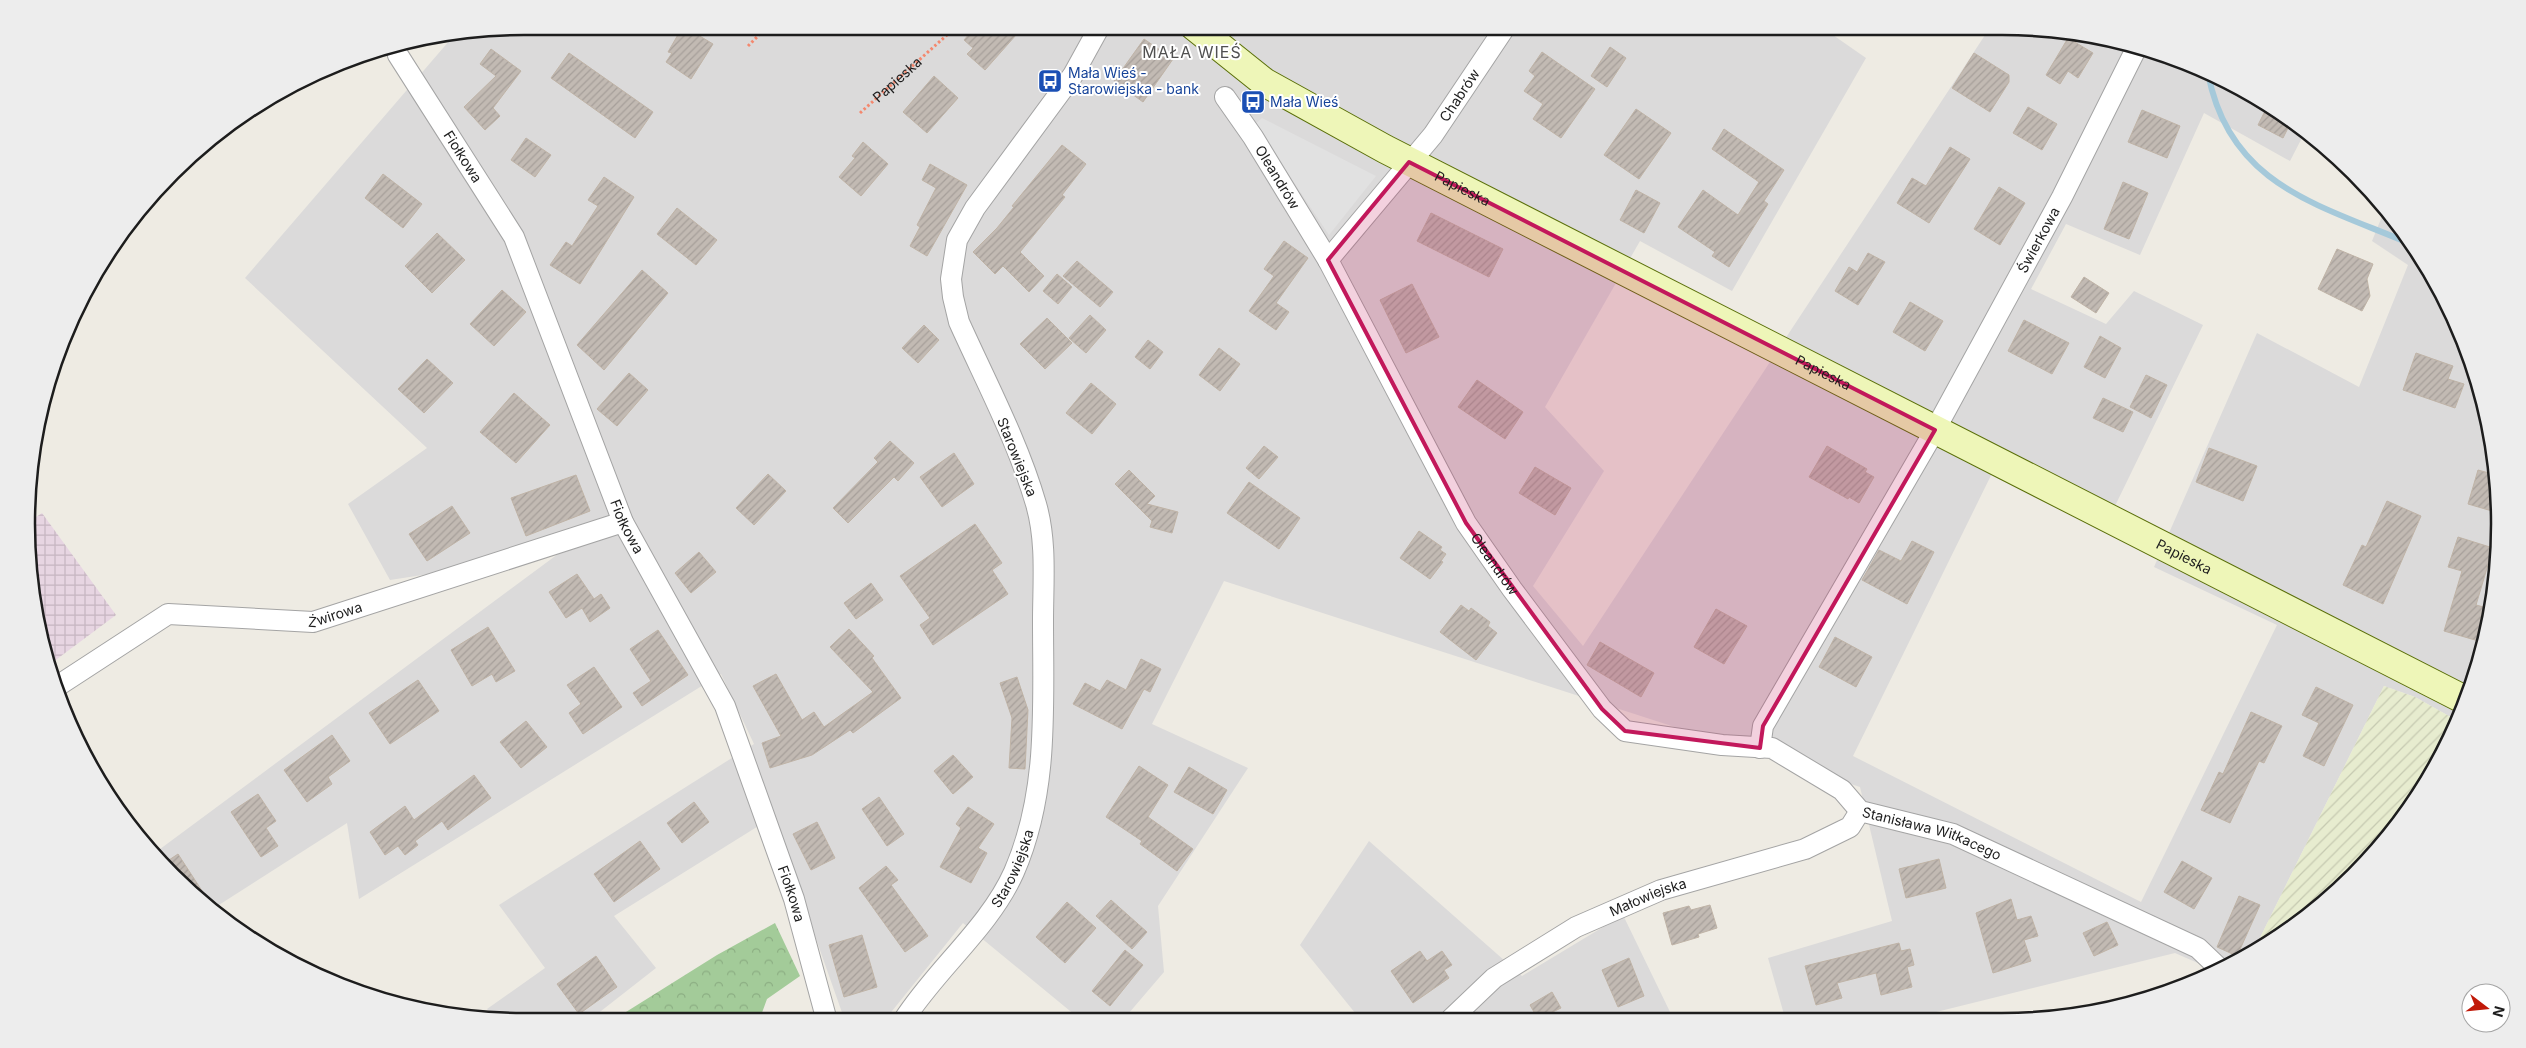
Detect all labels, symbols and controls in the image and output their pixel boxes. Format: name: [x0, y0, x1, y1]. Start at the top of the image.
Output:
district label: MAŁA WIEŚ: [1142, 42, 1242, 62]
street label: Papieska: [869, 53, 925, 106]
place label: Mała Wieś - Starowiejska - bank: [1068, 64, 1199, 97]
street label: Chabrów: [1436, 66, 1483, 125]
bus stop icon: Mała Wieś - Starowiejska - bank: [1037, 68, 1063, 94]
bus stop icon: Mała Wieś: [1240, 89, 1266, 115]
place label: Mała Wieś: [1270, 93, 1338, 110]
street label: Fiołkowa: [440, 127, 486, 186]
street label: Oleandrów: [1252, 142, 1304, 212]
street label: Papieska: [1432, 167, 1493, 209]
street label: Świerkowa: [2013, 204, 2063, 276]
street label: Papieska: [1793, 351, 1854, 393]
street label: Starowiejska: [994, 415, 1041, 499]
street label: Fiołkowa: [607, 497, 648, 556]
street label: Oleandrów: [1468, 529, 1523, 598]
street label: Papieska: [2154, 535, 2215, 577]
street label: Żwirowa: [308, 598, 364, 630]
street label: Stanisława Witkacego: [1861, 803, 2004, 863]
street label: Starowiejska: [987, 827, 1036, 911]
street label: Fiołkowa: [775, 863, 809, 924]
street label: Małowiejska: [1607, 874, 1688, 919]
north arrow: [2461, 983, 2511, 1033]
text: N: [2489, 1004, 2509, 1019]

